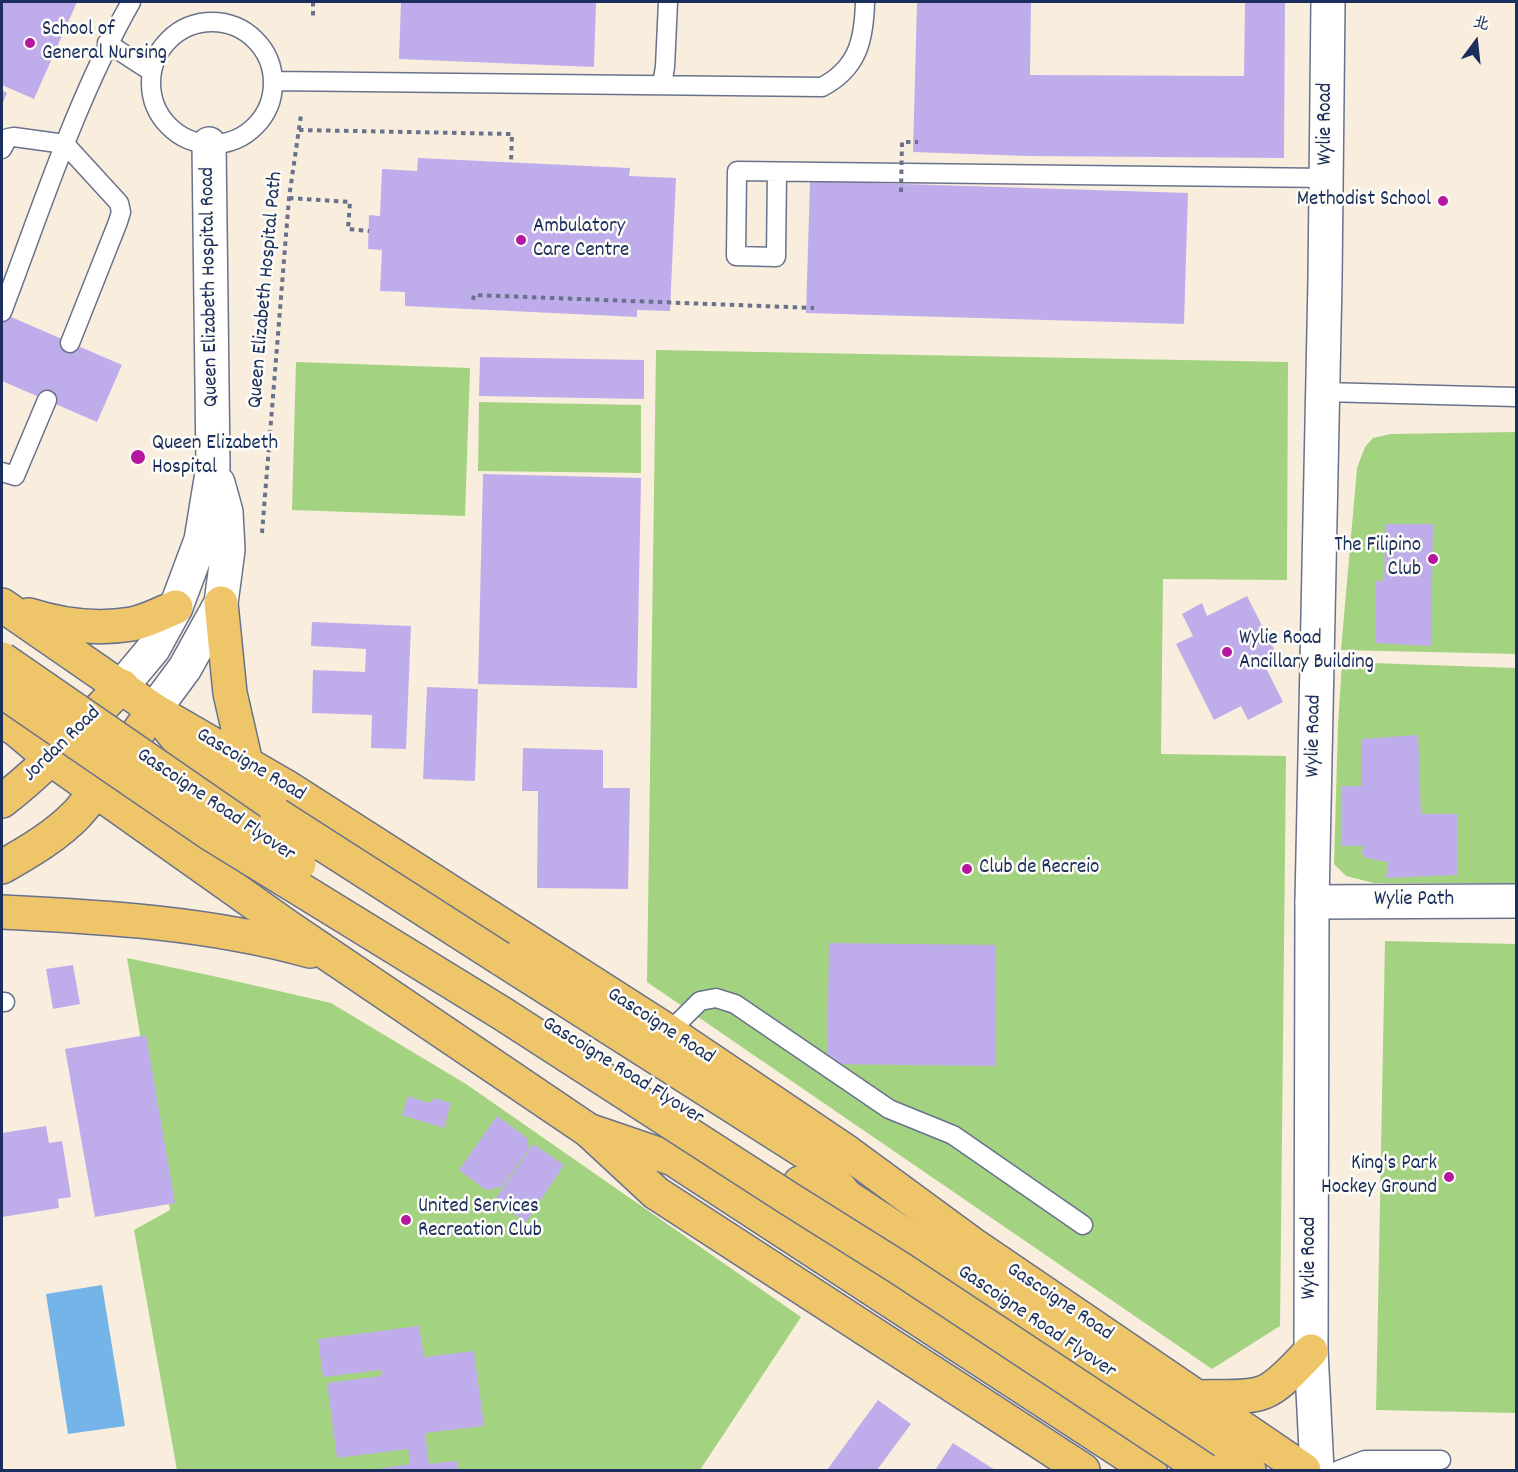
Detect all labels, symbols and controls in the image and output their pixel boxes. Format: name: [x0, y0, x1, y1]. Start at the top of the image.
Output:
text: 北: [1470, 11, 1491, 37]
north arrow: [1446, 12, 1506, 72]
place label: School of General Nursing: [42, 18, 167, 68]
marker: School of General Nursing: [23, 36, 37, 50]
street label: Wylie Road: [1314, 83, 1340, 165]
street label: Queen Elizabeth Hospital Road: [196, 167, 226, 407]
street label: Queen Elizabeth Hospital Path: [244, 171, 290, 409]
place label: Methodist School: [1297, 188, 1431, 214]
marker: Methodist School: [1436, 194, 1450, 208]
place label: Ambulatory Care Centre: [533, 215, 629, 265]
marker: Ambulatory Care Centre: [514, 233, 528, 247]
place label: Queen Elizabeth Hospital: [152, 432, 278, 482]
marker: Queen Elizabeth Hospital: [129, 448, 147, 466]
place label: The Filipino Club: [1334, 534, 1421, 584]
marker: The Filipino Club: [1426, 552, 1440, 566]
place label: Wylie Road Ancillary Building: [1239, 627, 1374, 677]
marker: Wylie Road Ancillary Building: [1220, 645, 1234, 659]
street label: Wylie Road: [1302, 694, 1328, 778]
street label: Jordan Road: [19, 702, 107, 788]
street label: Gascoigne Road: [191, 723, 309, 809]
street label: Gascoigne Road Flyover: [131, 744, 299, 868]
place label: Club de Recreio: [979, 856, 1099, 882]
marker: Club de Recreio: [960, 862, 974, 876]
street label: Wylie Path: [1374, 888, 1454, 914]
street label: Gascoigne Road: [601, 983, 719, 1071]
street label: Gascoigne Road Flyover: [536, 1012, 708, 1132]
place label: King's Park Hockey Ground: [1321, 1152, 1437, 1202]
marker: King's Park Hockey Ground: [1442, 1170, 1456, 1184]
place label: United Services Recreation Club: [418, 1195, 542, 1245]
marker: United Services Recreation Club: [399, 1213, 413, 1227]
street label: Wylie Road: [1298, 1217, 1324, 1299]
street label: Gascoigne Road: [1001, 1258, 1117, 1348]
street label: Gascoigne Road Flyover: [952, 1261, 1120, 1385]

